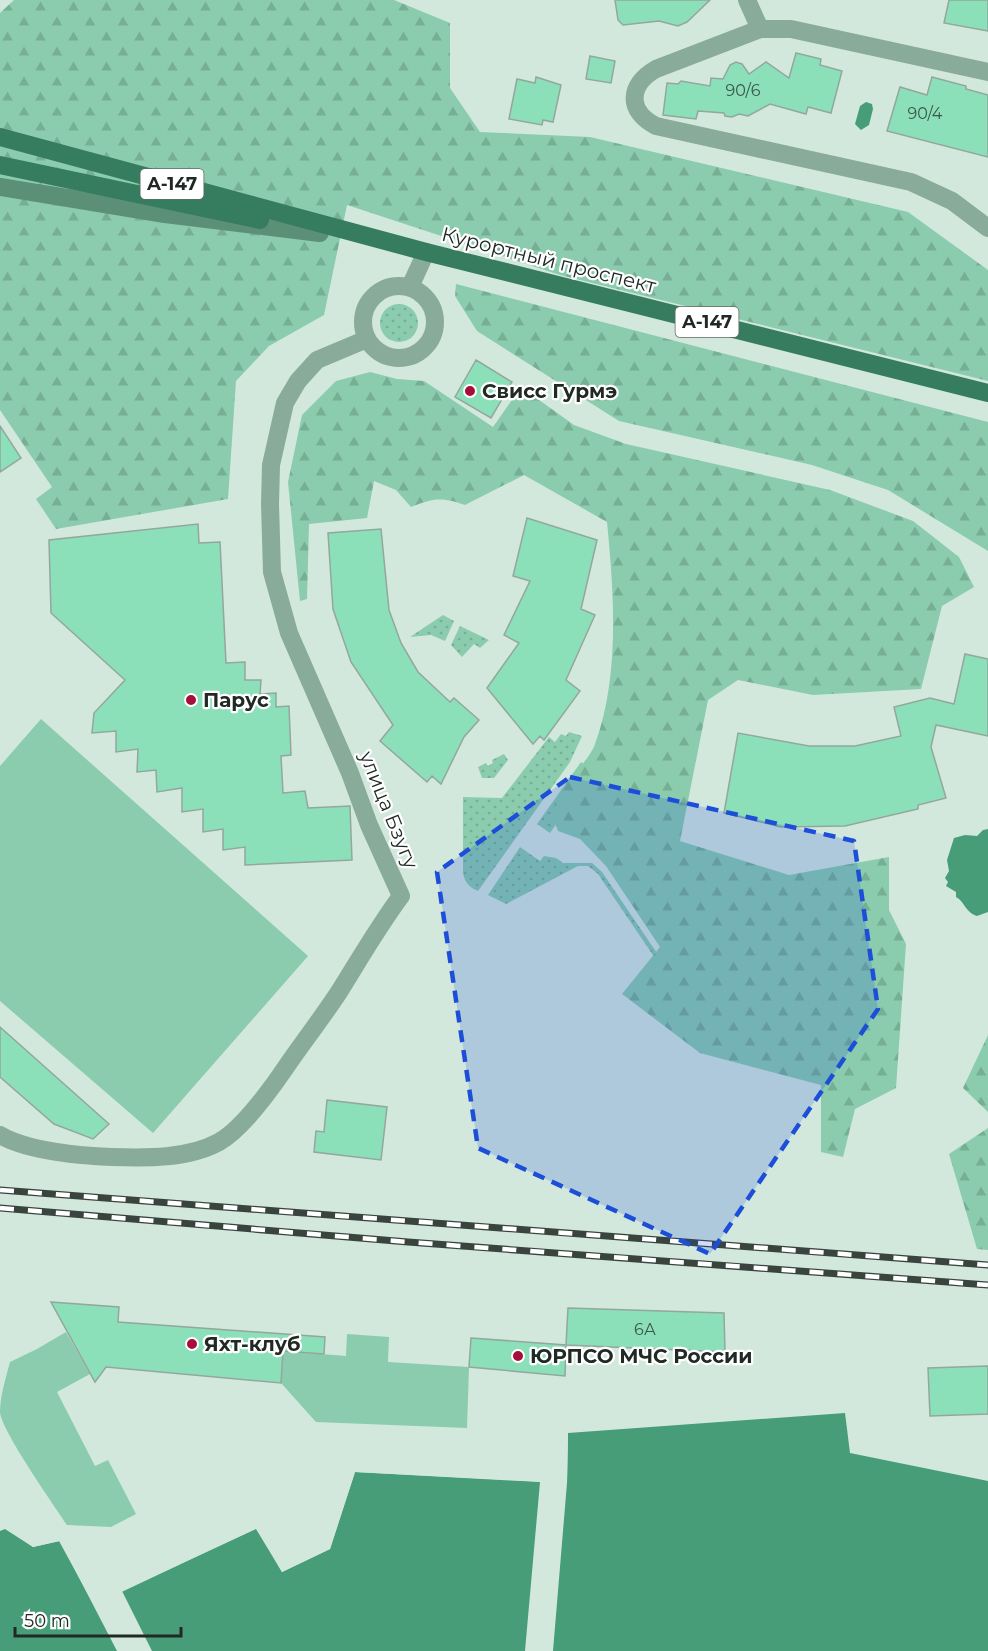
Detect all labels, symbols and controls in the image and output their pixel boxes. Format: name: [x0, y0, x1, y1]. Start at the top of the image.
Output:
house number: 90/6: [726, 81, 761, 100]
house number: 90/4: [908, 104, 943, 123]
road number: А-147: [140, 169, 204, 199]
street label: Курортный проспект: [439, 222, 659, 298]
road number: А-147: [676, 307, 738, 337]
place label: Свисс Гурмэ: [482, 379, 617, 403]
marker: Свисс Гурмэ: [463, 384, 477, 398]
place label: Парус: [203, 688, 269, 712]
marker: Парус: [184, 693, 198, 707]
street label: улица Бзугу: [354, 747, 423, 872]
house number: 6А: [634, 1320, 656, 1339]
place label: Яхт-клуб: [204, 1332, 300, 1356]
marker: Яхт-клуб: [185, 1337, 199, 1351]
place label: ЮРПСО МЧС России: [530, 1344, 753, 1368]
marker: ЮРПСО МЧС России: [511, 1349, 525, 1363]
scale bar: [15, 1600, 182, 1638]
text: 50 m: [24, 1610, 70, 1632]

